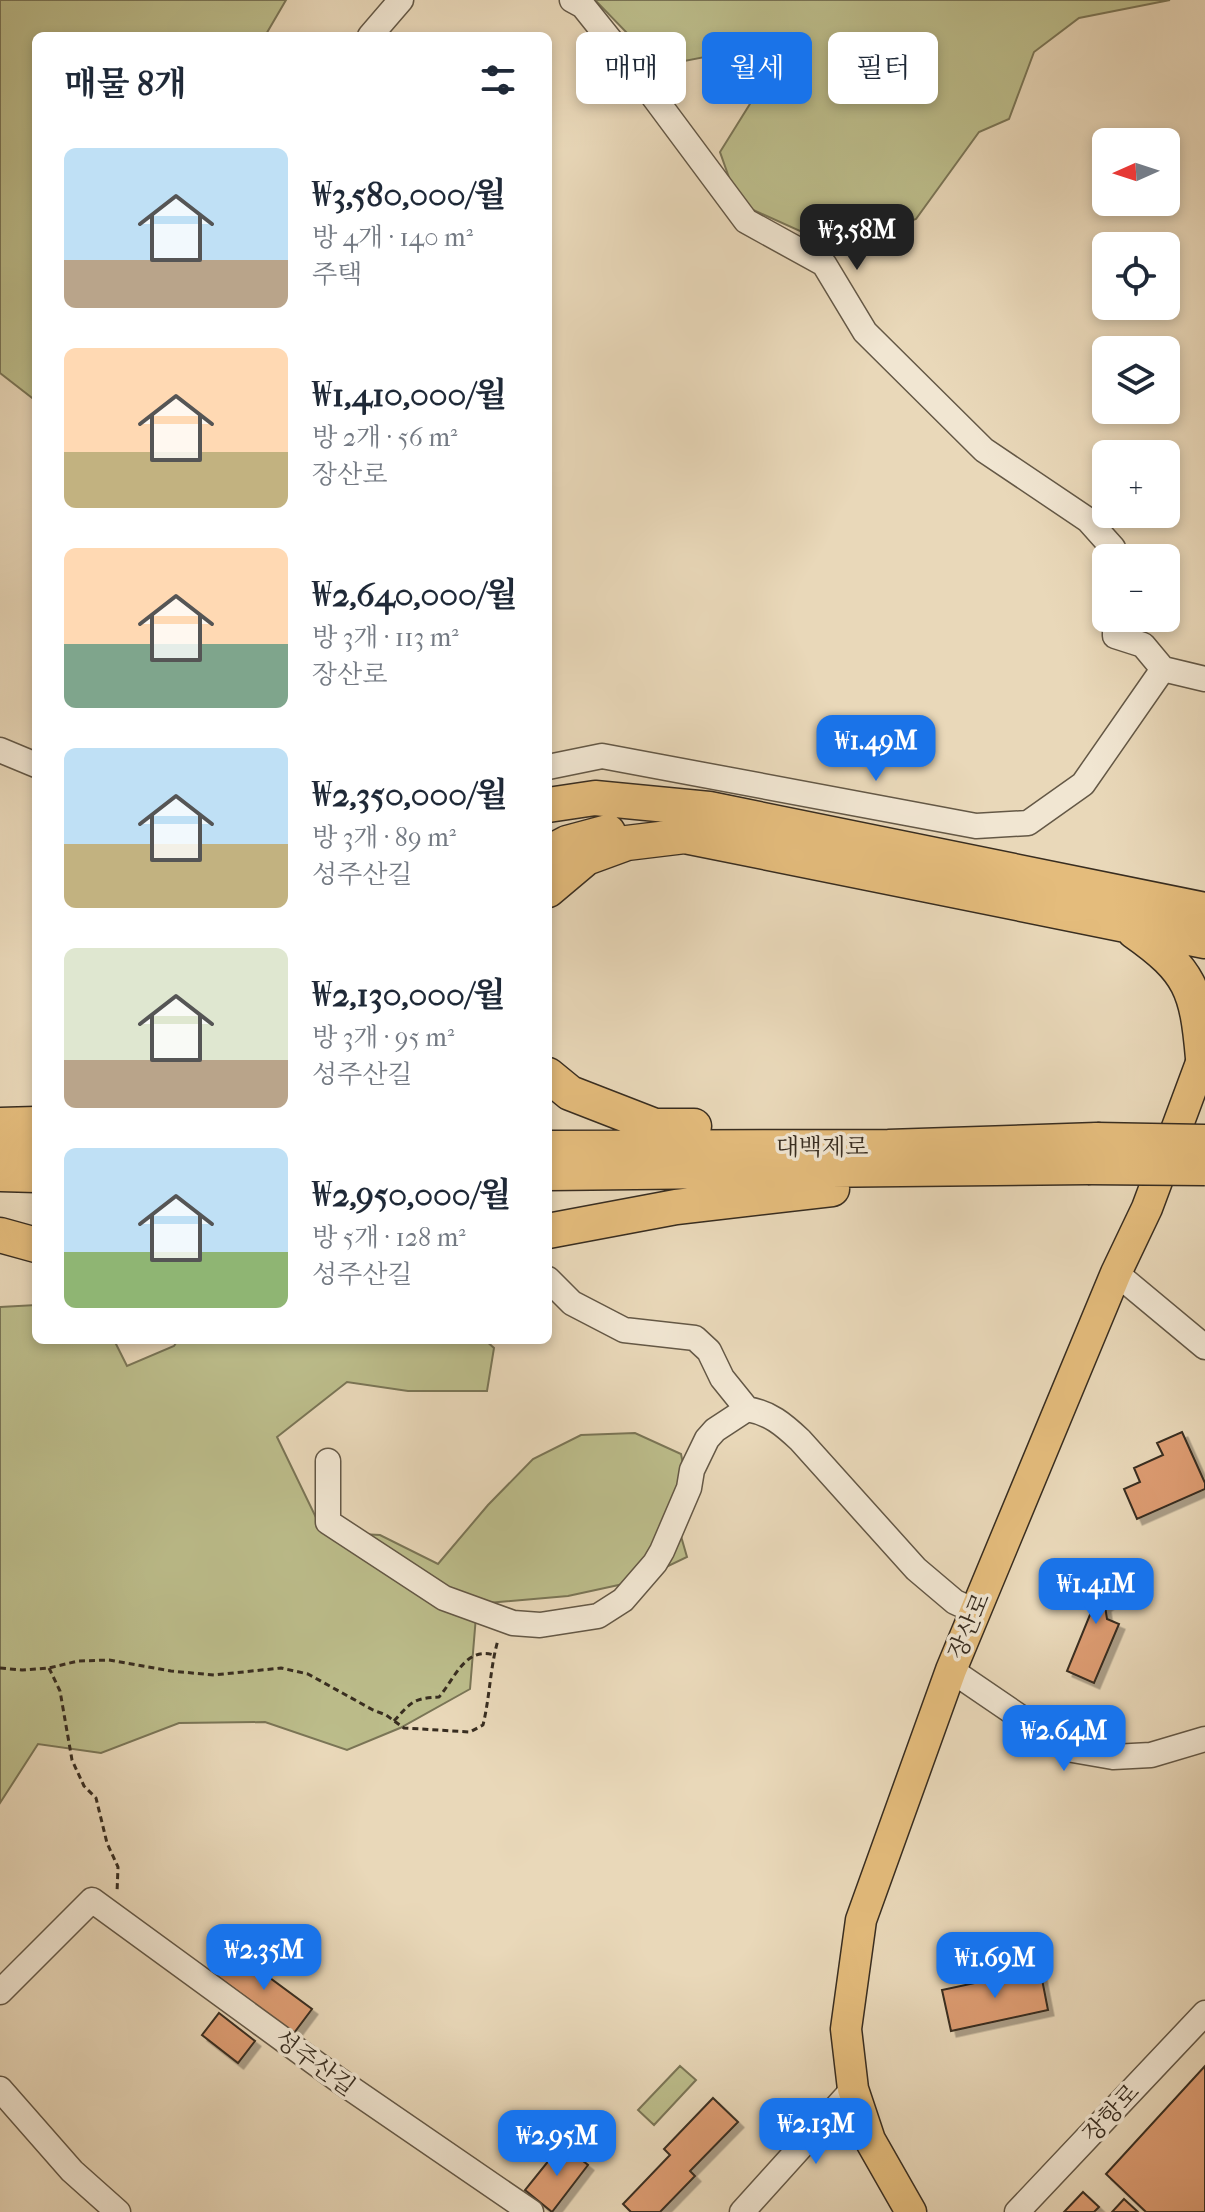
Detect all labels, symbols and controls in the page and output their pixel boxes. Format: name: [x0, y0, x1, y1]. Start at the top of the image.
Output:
chip: 매매: [576, 32, 686, 104]
chip: 월세: [702, 32, 812, 104]
chip: 필터: [828, 32, 938, 104]
icon: filters: [476, 58, 520, 102]
text: 매물 8개: [64, 64, 187, 104]
north arrow: [1092, 128, 1180, 216]
map controls: [1092, 128, 1180, 632]
text: ₩3,580,000/월: [312, 175, 507, 215]
icon: home: [128, 180, 224, 276]
pin: ₩3.58M: [792, 204, 922, 272]
text: ₩3.58M: [818, 214, 896, 245]
text: 방 4개 · 140 m²: [312, 222, 473, 253]
button: locate: [1092, 232, 1180, 320]
text: 주택: [312, 259, 362, 290]
button: layers: [1092, 336, 1180, 424]
text: ₩1,410,000/월: [312, 375, 507, 415]
icon: home: [128, 380, 224, 476]
text: 방 2개 · 56 m²: [312, 422, 457, 453]
button: +: [1092, 440, 1180, 528]
text: 장산로: [312, 459, 387, 490]
button: −: [1092, 544, 1180, 632]
text: ₩2,640,000/월: [312, 575, 518, 615]
icon: home: [128, 580, 224, 676]
text: 방 3개 · 113 m²: [312, 622, 459, 653]
text: 장산로: [312, 659, 387, 690]
pin: ₩1.49M: [811, 715, 941, 783]
text: ₩1.49M: [834, 725, 918, 756]
text: ₩2,350,000/월: [312, 775, 508, 815]
icon: home: [128, 780, 224, 876]
text: 방 3개 · 89 m²: [312, 822, 456, 853]
text: 성주산길: [312, 859, 412, 890]
text: ₩2,130,000/월: [312, 975, 506, 1015]
icon: home: [128, 980, 224, 1076]
text: 방 3개 · 95 m²: [312, 1022, 454, 1053]
text: 성주산길: [312, 1059, 412, 1090]
street label: 대백제로: [776, 1133, 868, 1161]
text: ₩2,950,000/월: [312, 1175, 512, 1215]
icon: home: [128, 1180, 224, 1276]
text: 방 5개 · 128 m²: [312, 1222, 466, 1253]
text: 성주산길: [312, 1259, 412, 1290]
pin: ₩1.41M: [1031, 1558, 1161, 1626]
text: ₩1.41M: [1057, 1568, 1135, 1599]
street label: 장산로: [943, 1589, 995, 1663]
pin: ₩2.64M: [999, 1705, 1129, 1773]
text: ₩2.64M: [1021, 1715, 1107, 1746]
pin: ₩2.35M: [199, 1924, 329, 1992]
pin: ₩1.69M: [930, 1932, 1060, 2000]
text: ₩2.35M: [224, 1934, 304, 1965]
text: ₩1.69M: [954, 1942, 1036, 1973]
street label: 성주산길: [269, 2024, 361, 2102]
street label: 장항로: [1077, 2078, 1145, 2148]
pin: ₩2.13M: [751, 2098, 881, 2166]
text: ₩2.13M: [777, 2108, 855, 2139]
pin: ₩2.95M: [492, 2110, 622, 2178]
text: ₩2.95M: [516, 2120, 598, 2151]

